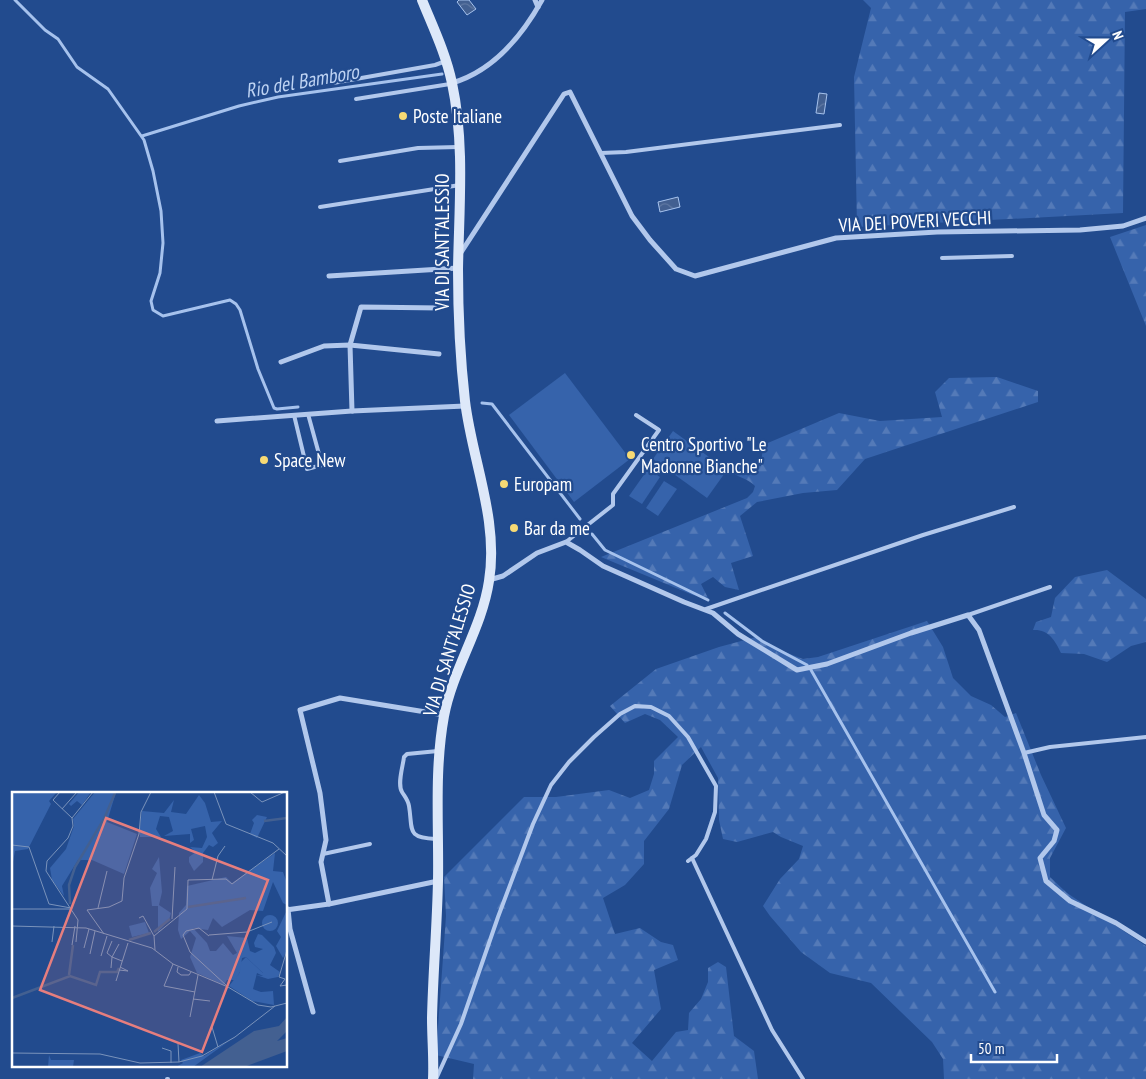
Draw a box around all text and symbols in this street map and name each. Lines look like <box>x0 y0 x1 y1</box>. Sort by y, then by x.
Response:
north arrow <box>1081 15 1131 65</box>
text: N <box>1108 29 1128 42</box>
water label: Rio del Bamboro <box>243 58 362 104</box>
place label: Poste Italiane <box>413 104 502 128</box>
marker: Poste Italiane <box>397 110 409 122</box>
street label: VIA DI SANT'ALESSIO <box>430 173 454 312</box>
street label: VIA DEI POVERI VECCHI <box>837 205 992 237</box>
place label: Centro Sportivo "Le Madonne Bianche" <box>641 432 767 478</box>
place label: Space New <box>274 448 346 472</box>
marker: Centro Sportivo "Le Madonne Bianche" <box>625 449 637 461</box>
marker: Space New <box>258 454 270 466</box>
place label: Europam <box>514 472 572 496</box>
marker: Europam <box>498 478 510 490</box>
place label: Bar da me <box>524 516 590 540</box>
marker: Bar da me <box>508 522 520 534</box>
street label: VIA DI SANT'ALESSIO <box>417 581 481 720</box>
inset map <box>12 792 288 1066</box>
scale bar <box>971 1032 1057 1064</box>
text: 50 m <box>978 1039 1004 1058</box>

